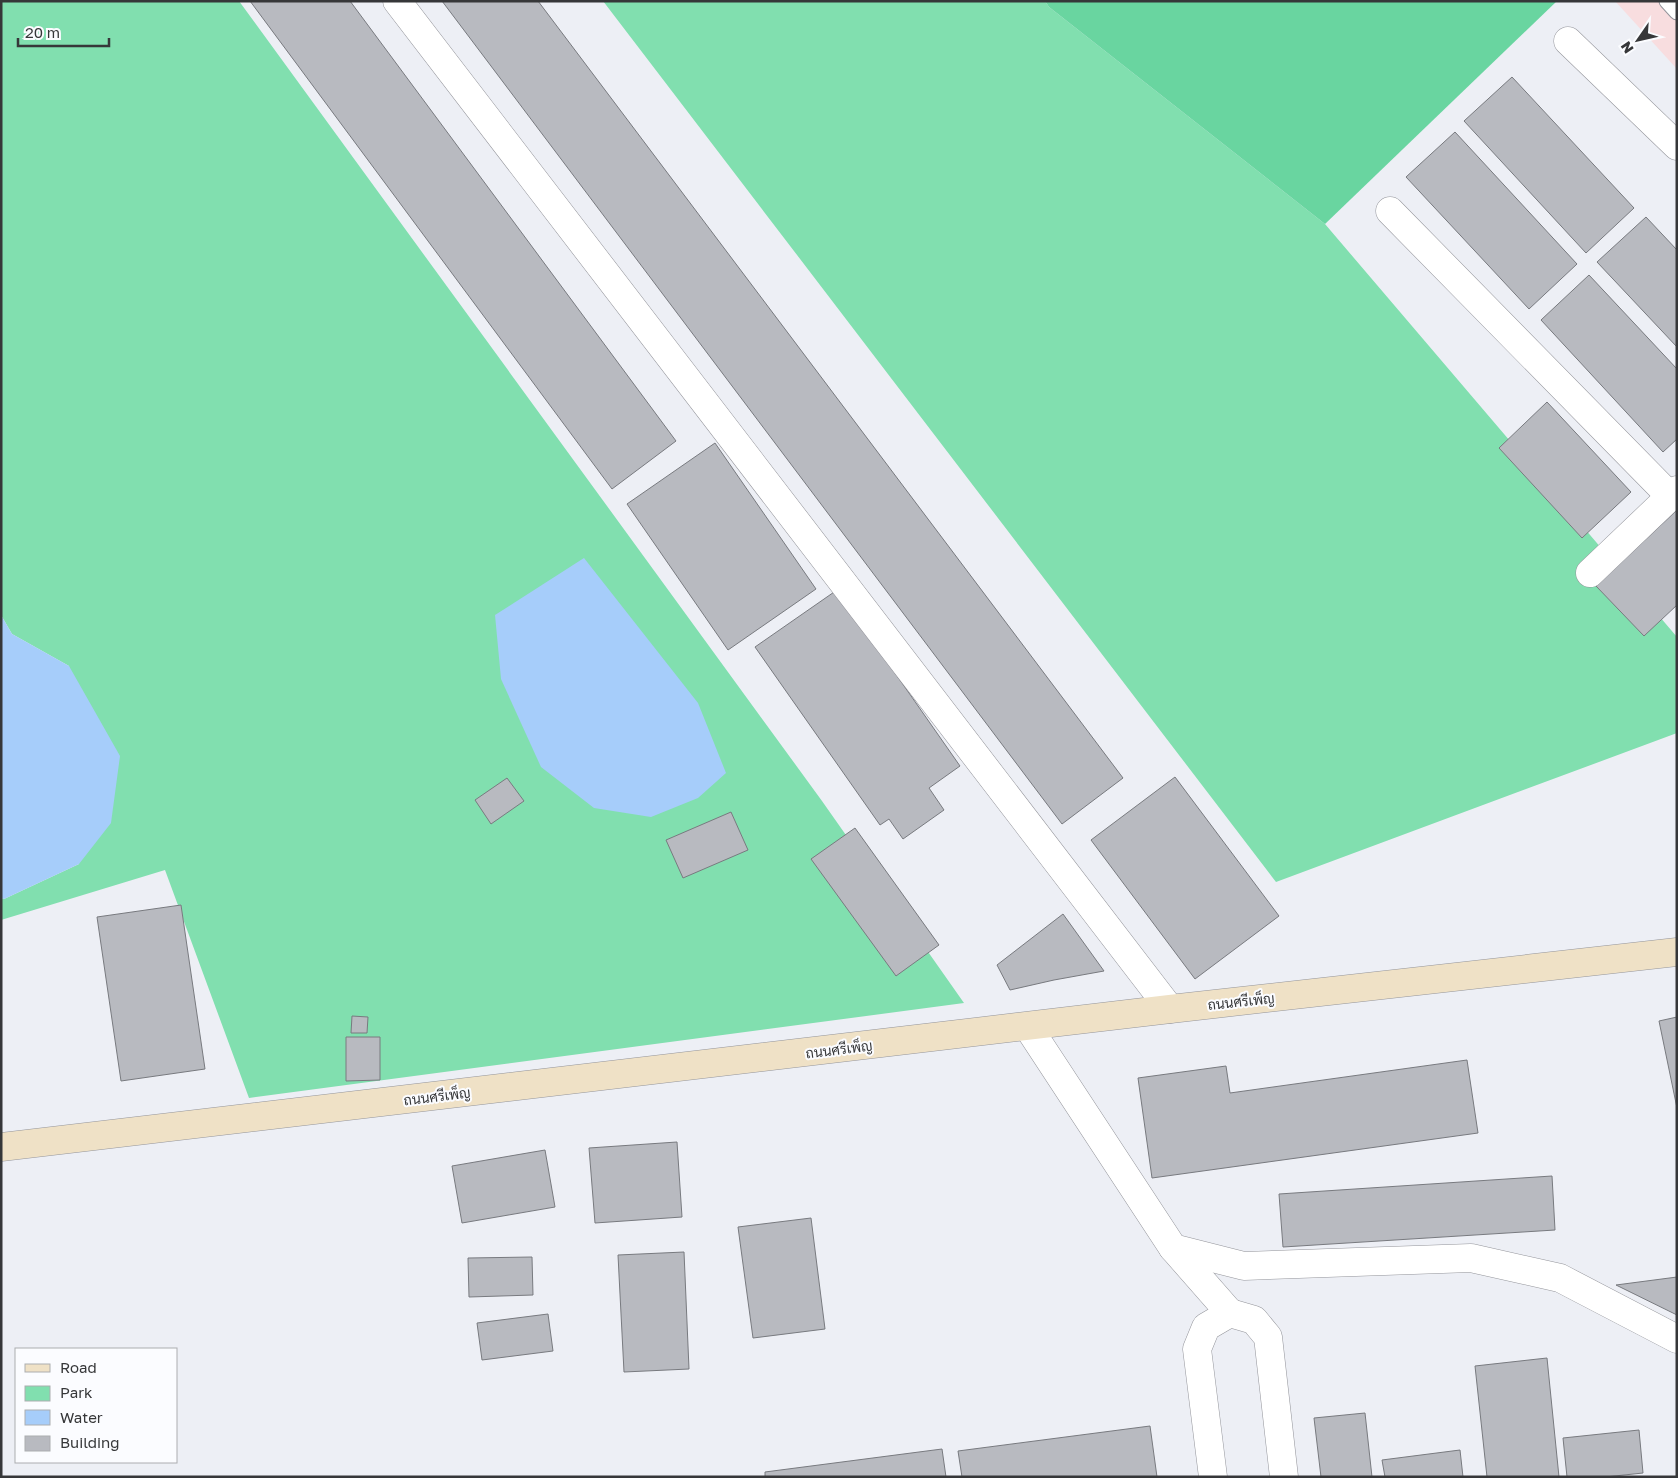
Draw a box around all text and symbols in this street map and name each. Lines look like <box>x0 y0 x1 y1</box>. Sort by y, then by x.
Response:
scale bar <box>18 15 109 47</box>
north arrow <box>1613 15 1663 65</box>
text: 20 m <box>25 23 60 41</box>
text: N <box>1617 38 1637 57</box>
street label: ถนนศรีเพ็ญ <box>1207 989 1275 1014</box>
street label: ถนนศรีเพ็ญ <box>805 1036 874 1063</box>
street label: ถนนศรีเพ็ญ <box>403 1083 472 1110</box>
legend <box>15 1348 178 1463</box>
text: Road <box>60 1358 97 1376</box>
text: Park <box>60 1383 93 1401</box>
text: Water <box>60 1408 103 1426</box>
text: Building <box>60 1433 120 1451</box>

